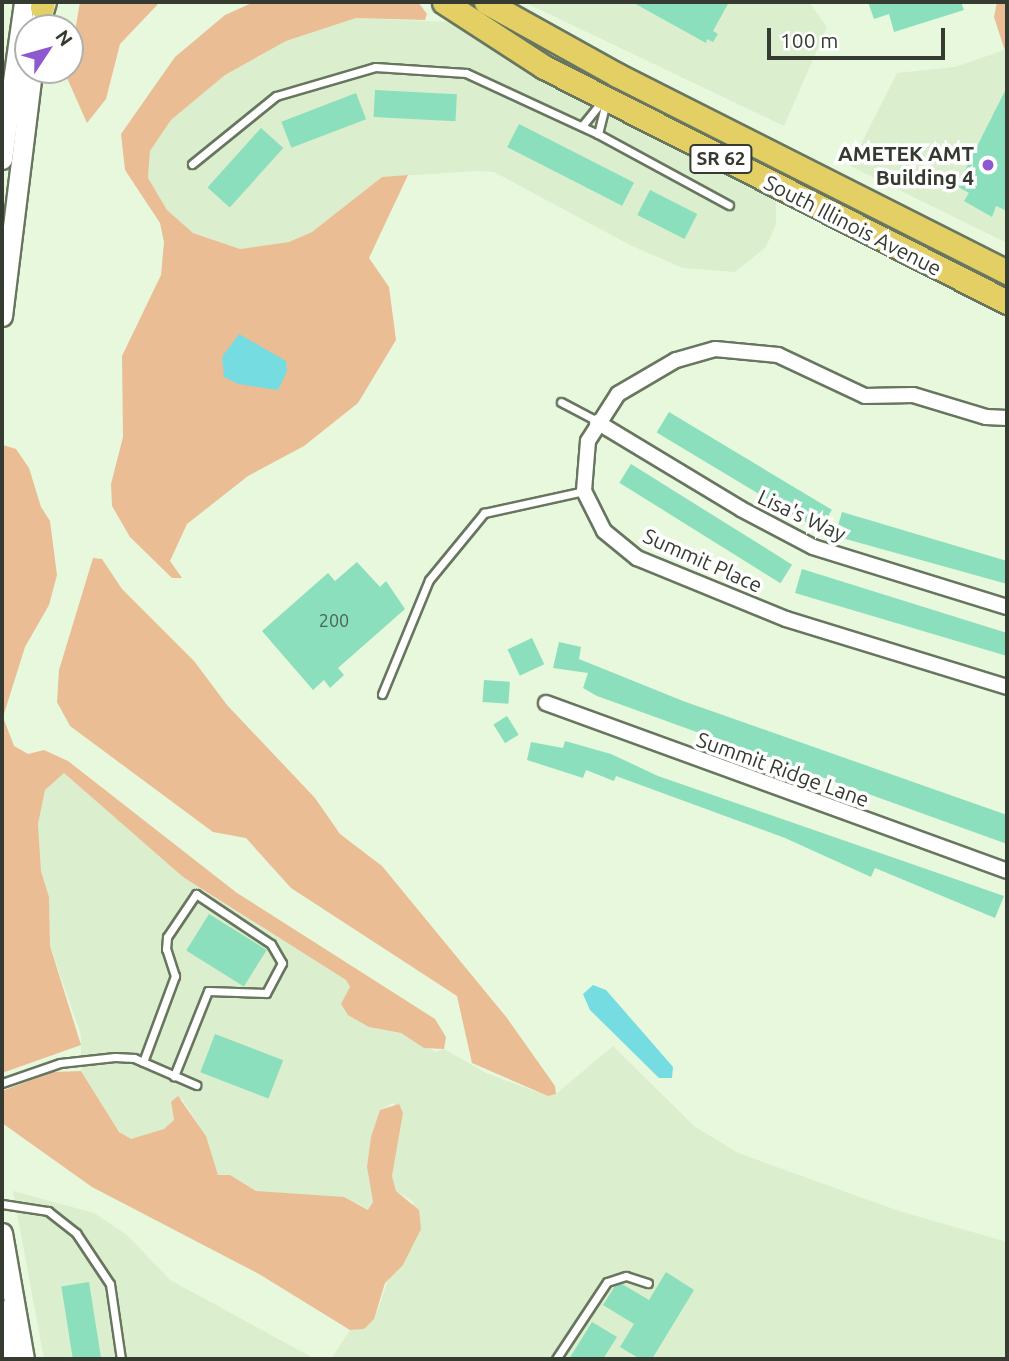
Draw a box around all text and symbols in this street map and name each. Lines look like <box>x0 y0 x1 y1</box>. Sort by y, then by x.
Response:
north arrow <box>14 14 84 84</box>
scale bar <box>771 14 950 58</box>
text: N <box>51 26 77 50</box>
text: 100 m <box>780 28 838 52</box>
place label: AMETEK AMT Building 4 <box>838 140 974 190</box>
road number: SR 62 <box>688 144 754 174</box>
marker: AMETEK AMT Building 4 <box>980 157 996 173</box>
street label: South Illinois Avenue <box>760 169 946 281</box>
street label: Lisa's Way <box>754 484 850 546</box>
street label: Summit Place <box>640 523 766 597</box>
house number: 200 <box>319 609 349 631</box>
street label: Summit Ridge Lane <box>693 726 873 812</box>

